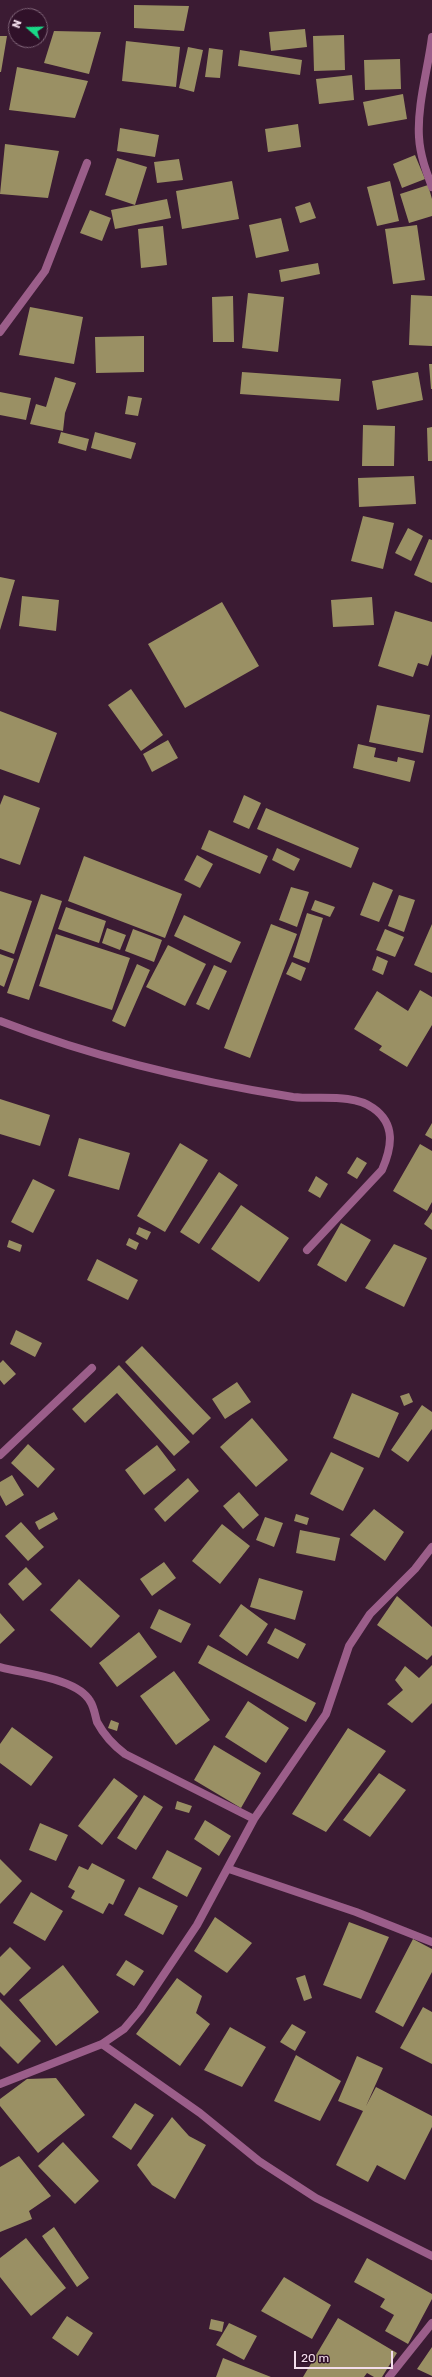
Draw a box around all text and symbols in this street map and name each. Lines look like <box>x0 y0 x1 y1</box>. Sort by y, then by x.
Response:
north arrow <box>8 8 48 48</box>
text: N <box>10 18 25 30</box>
scale bar <box>296 2343 395 2369</box>
text: 20 m <box>301 2351 329 2365</box>

